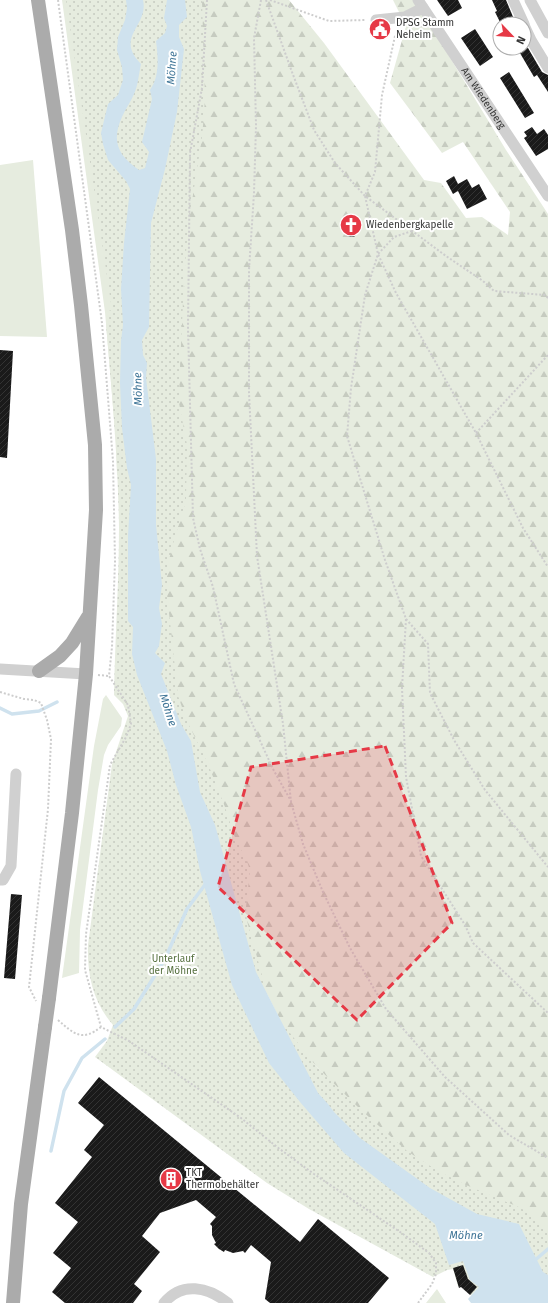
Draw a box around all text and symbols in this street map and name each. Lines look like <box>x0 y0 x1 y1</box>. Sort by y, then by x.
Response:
public building icon: DPSG Stamm Neheim <box>367 16 393 42</box>
north arrow <box>492 16 532 56</box>
place label: DPSG Stamm Neheim <box>396 17 454 41</box>
text: N <box>513 34 528 46</box>
water label: Möhne <box>164 51 180 85</box>
street label: Am Wiedenberg <box>459 65 508 132</box>
church icon: Wiedenbergkapelle <box>338 212 364 238</box>
place label: Wiedenbergkapelle <box>366 219 453 231</box>
water label: Möhne <box>131 372 145 406</box>
water label: Möhne <box>157 692 179 728</box>
park label: Unterlauf der Möhne <box>149 953 197 977</box>
building icon: TKT Thermobehälter <box>158 1166 184 1192</box>
place label: TKT Thermobehälter <box>186 1167 259 1191</box>
water label: Möhne <box>449 1229 483 1242</box>

